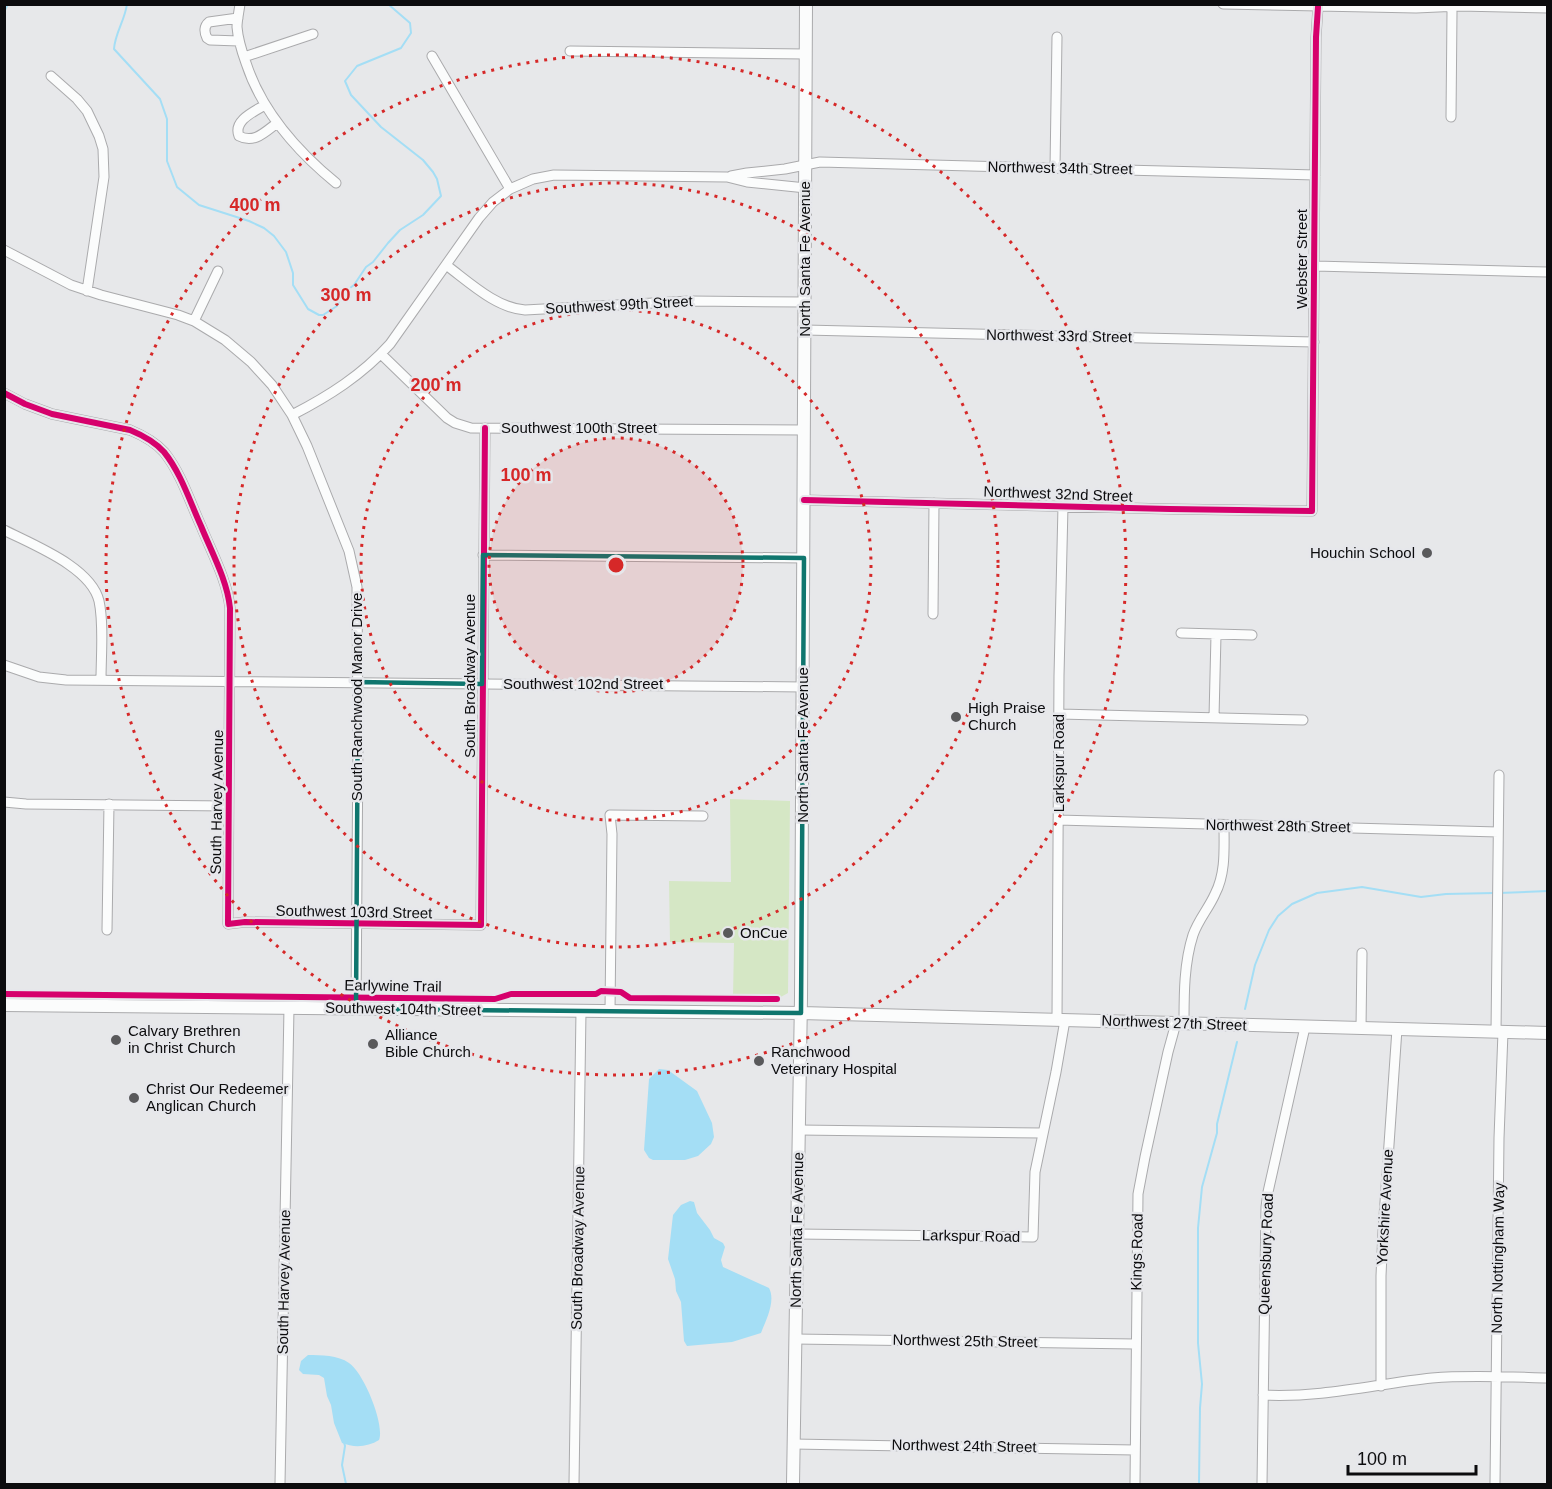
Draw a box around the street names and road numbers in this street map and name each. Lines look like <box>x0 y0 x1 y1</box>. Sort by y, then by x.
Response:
street label: Northwest 34th Street <box>987 158 1134 177</box>
street label: North Santa Fe Avenue <box>796 181 813 337</box>
street label: Webster Street <box>1293 208 1310 309</box>
street label: Southwest 99th Street <box>545 292 694 317</box>
street label: Northwest 33rd Street <box>986 326 1133 345</box>
street label: Southwest 100th Street <box>501 419 658 436</box>
street label: Northwest 32nd Street <box>983 482 1134 505</box>
street label: South Ranchwood Manor Drive <box>348 593 365 801</box>
street label: South Broadway Avenue <box>461 594 478 758</box>
street label: North Santa Fe Avenue <box>794 667 811 823</box>
street label: Southwest 102nd Street <box>503 675 664 692</box>
street label: Larkspur Road <box>1050 714 1067 812</box>
street label: South Harvey Avenue <box>207 729 226 875</box>
street label: Northwest 28th Street <box>1205 816 1352 835</box>
street label: Southwest 103rd Street <box>275 902 433 921</box>
street label: Earlywine Trail <box>344 976 442 995</box>
street label: Southwest 104th Street <box>325 999 482 1018</box>
street label: Northwest 27th Street <box>1101 1011 1248 1034</box>
street label: Yorkshire Avenue <box>1373 1149 1396 1265</box>
street label: North Santa Fe Avenue <box>787 1152 806 1308</box>
street label: South Broadway Avenue <box>568 1166 587 1330</box>
street label: North Nottingham Way <box>1488 1182 1507 1334</box>
street label: Queensbury Road <box>1255 1193 1276 1315</box>
street label: South Harvey Avenue <box>274 1209 293 1355</box>
street label: Kings Road <box>1127 1213 1146 1291</box>
street label: Larkspur Road <box>922 1226 1020 1245</box>
street label: Northwest 25th Street <box>892 1331 1039 1350</box>
street label: Northwest 24th Street <box>891 1436 1038 1455</box>

